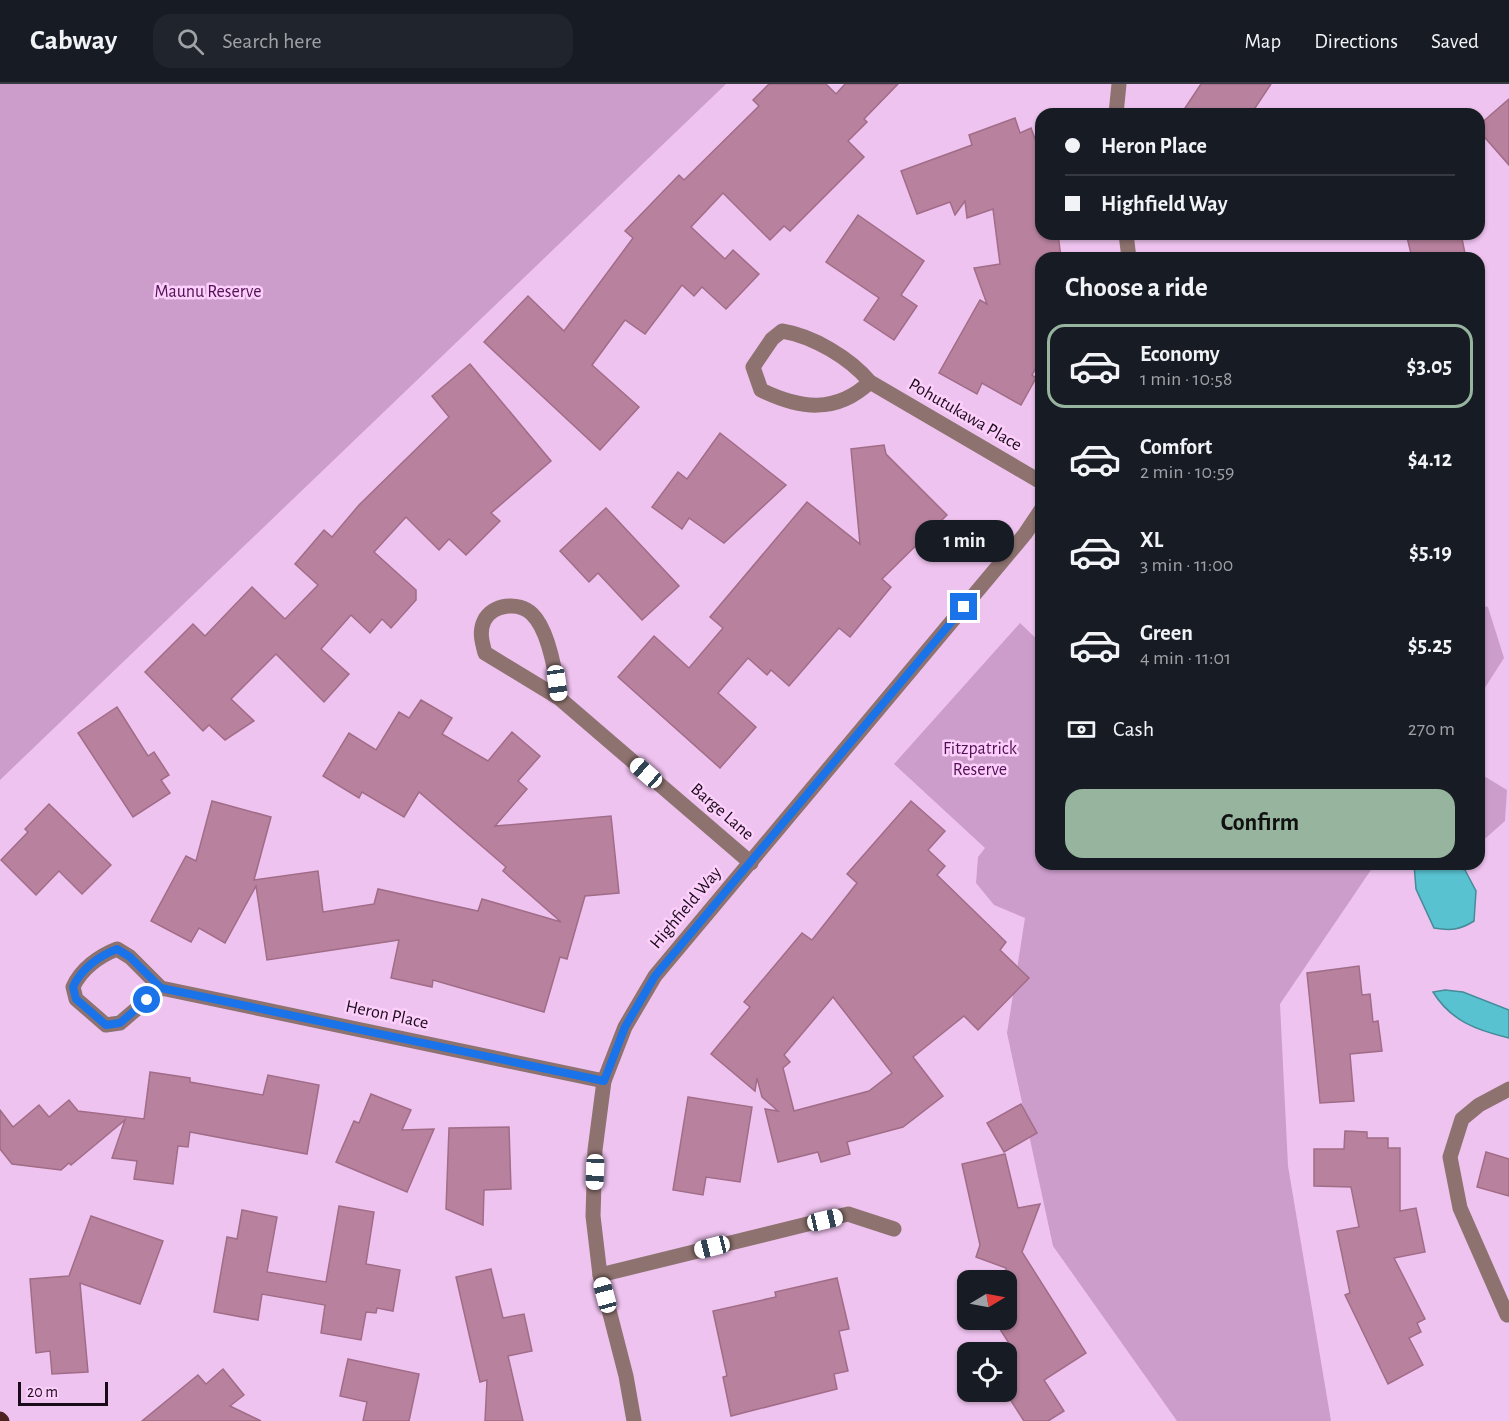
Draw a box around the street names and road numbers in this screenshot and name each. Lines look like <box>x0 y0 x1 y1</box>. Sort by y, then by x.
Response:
street label: Pohutukawa Place <box>905 375 1025 455</box>
street label: Barge Lane <box>687 780 757 844</box>
street label: Highfield Way <box>647 863 725 952</box>
street label: Heron Place <box>344 997 430 1033</box>

